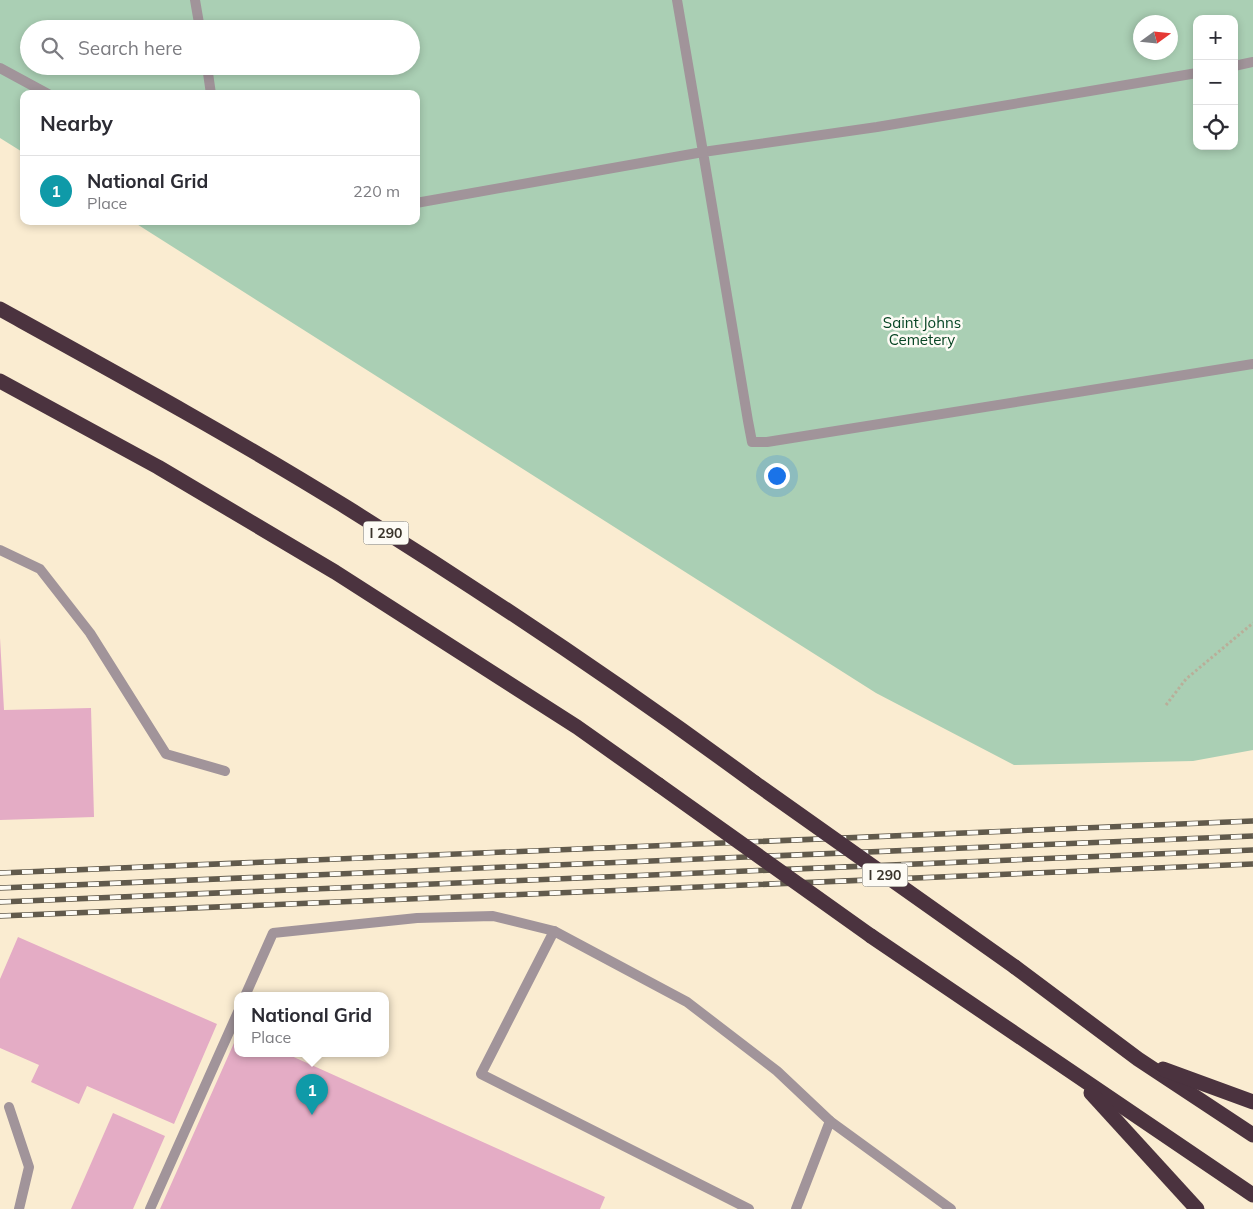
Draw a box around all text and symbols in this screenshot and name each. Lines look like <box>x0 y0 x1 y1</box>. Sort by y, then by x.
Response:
north arrow <box>1133 15 1178 60</box>
map controls <box>1193 15 1238 150</box>
button: + <box>1193 15 1238 60</box>
search box <box>20 20 420 75</box>
icon: search <box>38 34 66 62</box>
text: Search here <box>78 36 182 60</box>
button: − <box>1193 60 1238 105</box>
button: locate <box>1193 105 1238 150</box>
text: Nearby <box>40 110 113 136</box>
text: National Grid <box>87 169 208 193</box>
text: 1 <box>51 181 61 201</box>
text: 220 m <box>353 181 400 201</box>
text: Place <box>87 193 127 213</box>
park label: Saint Johns Cemetery <box>883 313 961 349</box>
your location <box>764 463 790 489</box>
road number: I 290 <box>364 522 408 544</box>
road number: I 290 <box>862 864 908 886</box>
popup <box>234 992 389 1057</box>
text: National Grid <box>251 1003 372 1027</box>
text: Place <box>251 1027 291 1047</box>
pin: 1 <box>296 1074 328 1115</box>

